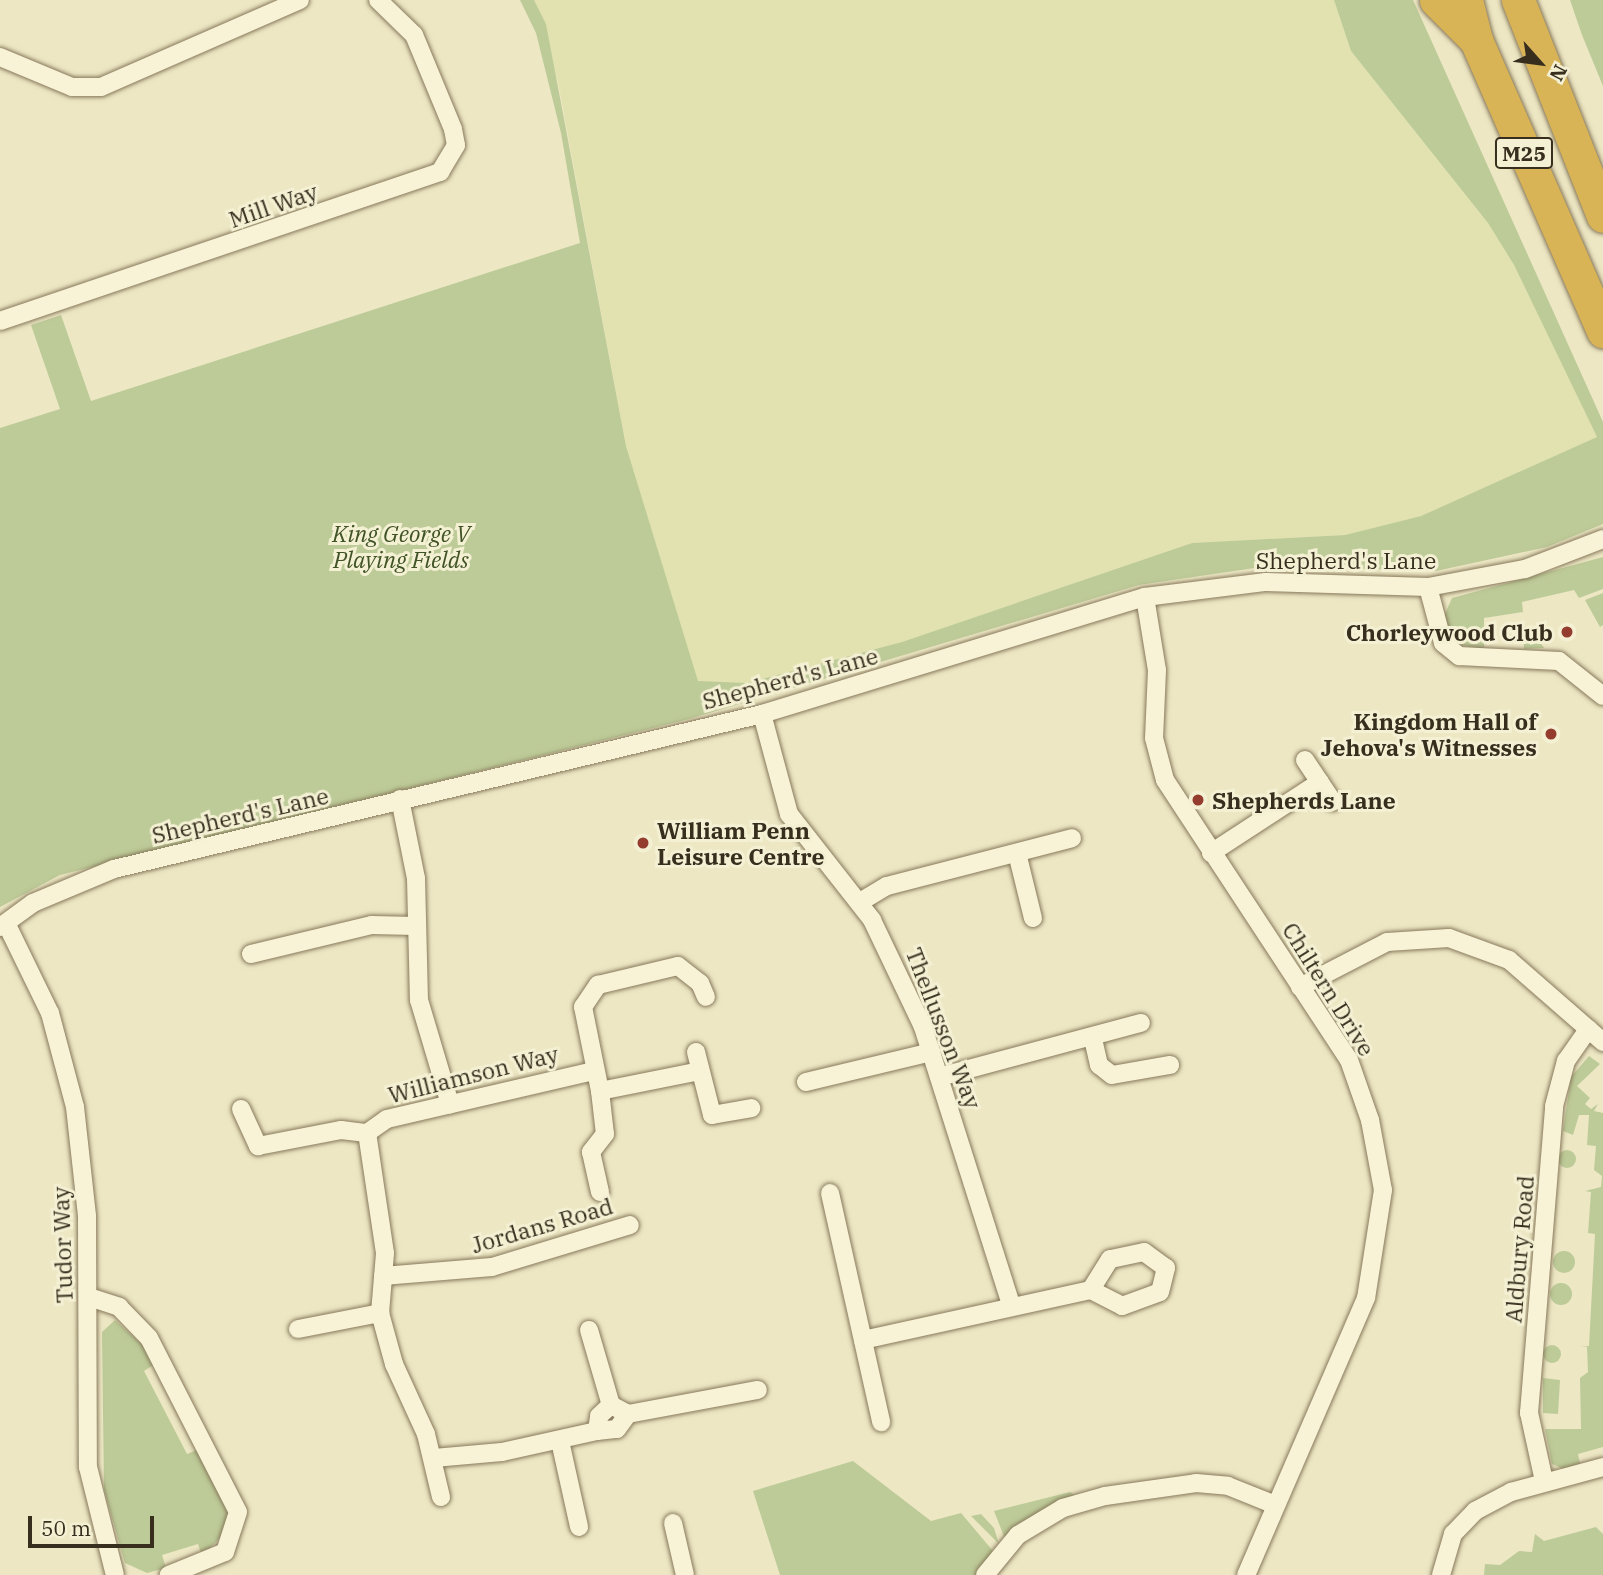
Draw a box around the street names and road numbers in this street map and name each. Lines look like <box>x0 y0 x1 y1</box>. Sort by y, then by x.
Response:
road number: M25 <box>1494 136 1554 170</box>
street label: Mill Way <box>225 177 321 233</box>
street label: Shepherd's Lane <box>1256 546 1436 574</box>
street label: Shepherd's Lane <box>699 641 881 715</box>
street label: Shepherd's Lane <box>149 781 331 849</box>
street label: Chiltern Drive <box>1277 917 1381 1061</box>
street label: Thellusson Way <box>901 943 987 1113</box>
street label: Williamson Way <box>385 1040 561 1108</box>
street label: Aldbury Road <box>1499 1174 1539 1324</box>
street label: Tudor Way <box>46 1186 78 1304</box>
street label: Jordans Road <box>468 1192 616 1258</box>

